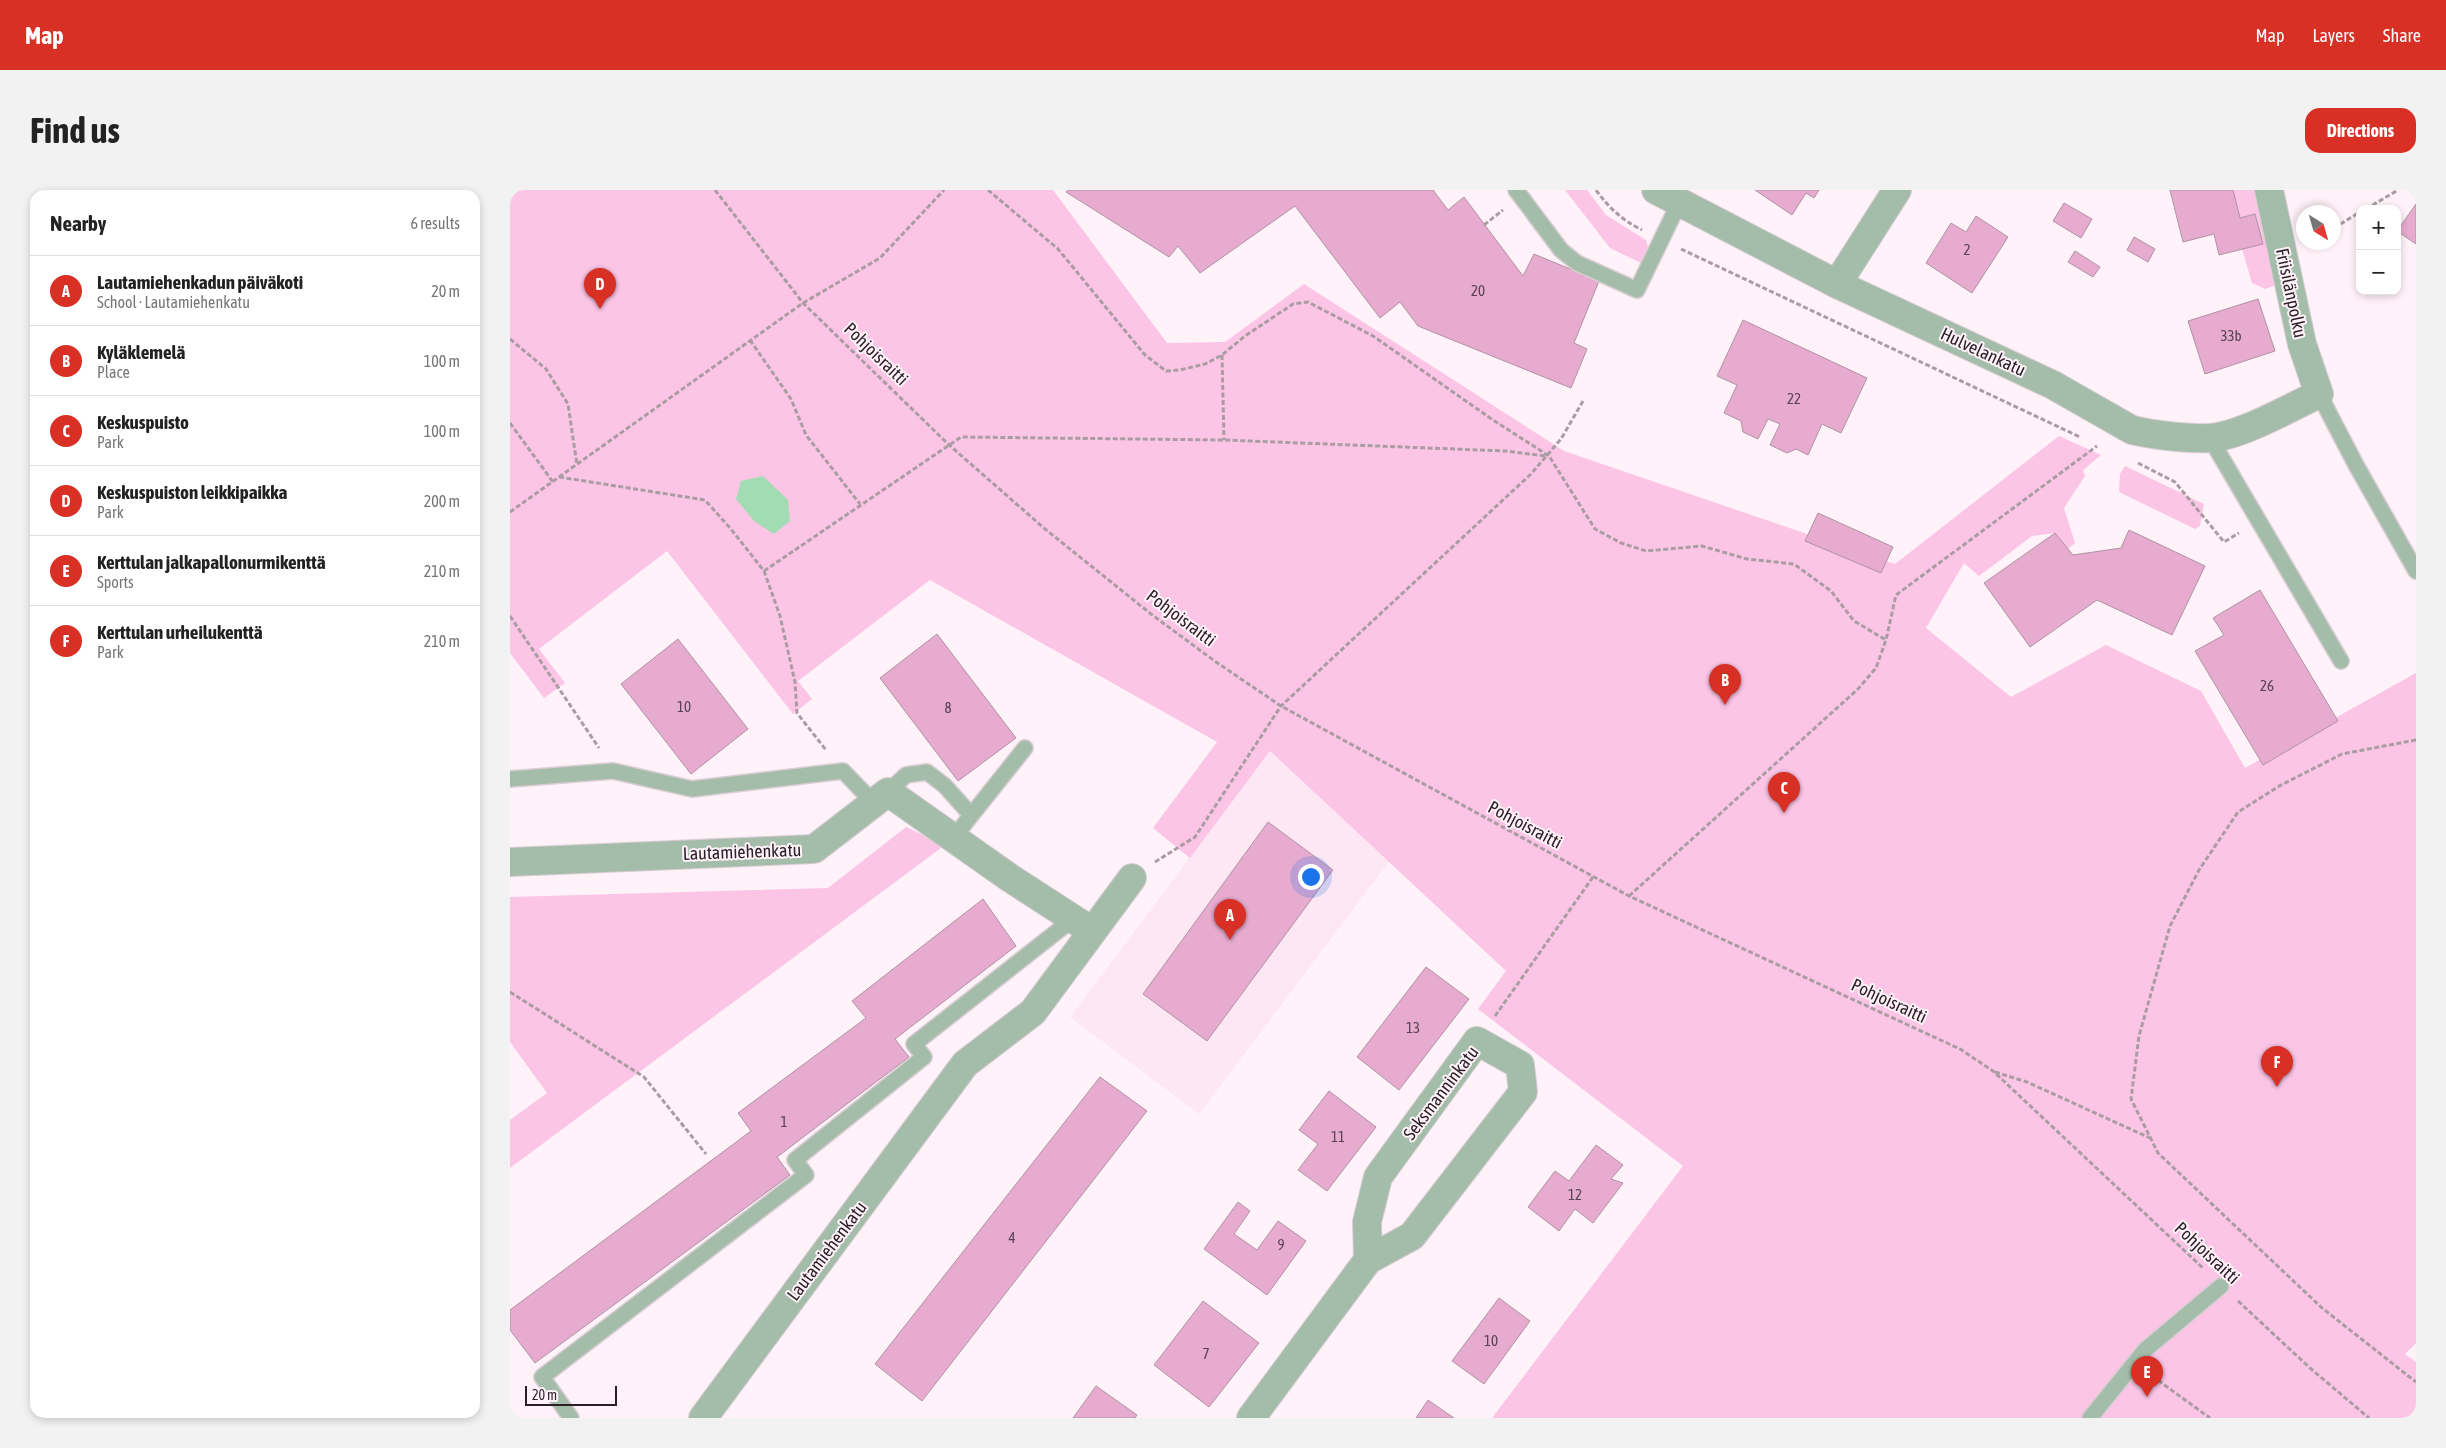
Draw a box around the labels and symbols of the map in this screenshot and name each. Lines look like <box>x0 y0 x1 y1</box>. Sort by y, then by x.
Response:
north arrow <box>2296 205 2341 250</box>
house number: 2 <box>1963 241 1971 258</box>
street label: Friisilänpolku <box>2272 246 2311 340</box>
pin: D <box>584 268 616 309</box>
house number: 20 <box>1471 282 1485 299</box>
street label: Pohjoisraitti <box>840 318 913 389</box>
street label: Hulvelankatu <box>1937 323 2029 380</box>
house number: 33b <box>2220 327 2242 344</box>
house number: 22 <box>1787 390 1801 407</box>
street label: Pohjoisraitti <box>1143 585 1220 650</box>
pin: B <box>1709 664 1741 705</box>
house number: 26 <box>2260 677 2274 694</box>
house number: 10 <box>677 698 691 715</box>
house number: 8 <box>944 699 952 716</box>
pin: C <box>1768 772 1800 813</box>
street label: Pohjoisraitti <box>1485 796 1566 853</box>
street label: Lautamiehenkatu <box>682 839 802 864</box>
your location <box>1298 864 1324 890</box>
pin: A <box>1214 899 1246 940</box>
street label: Pohjoisraitti <box>1848 974 1930 1027</box>
house number: 13 <box>1406 1019 1420 1036</box>
street label: Seksmanninkatu <box>1399 1042 1483 1144</box>
pin: F <box>2261 1046 2293 1087</box>
house number: 1 <box>780 1113 788 1130</box>
house number: 11 <box>1331 1128 1345 1145</box>
house number: 12 <box>1568 1186 1582 1203</box>
street label: Lautamiehenkatu <box>783 1197 871 1304</box>
street label: Pohjoisraitti <box>2171 1217 2244 1288</box>
house number: 4 <box>1008 1229 1016 1246</box>
house number: 9 <box>1277 1236 1285 1253</box>
house number: 10 <box>1484 1332 1498 1349</box>
house number: 7 <box>1202 1345 1210 1362</box>
pin: E <box>2131 1356 2163 1397</box>
scale bar <box>525 1383 618 1406</box>

